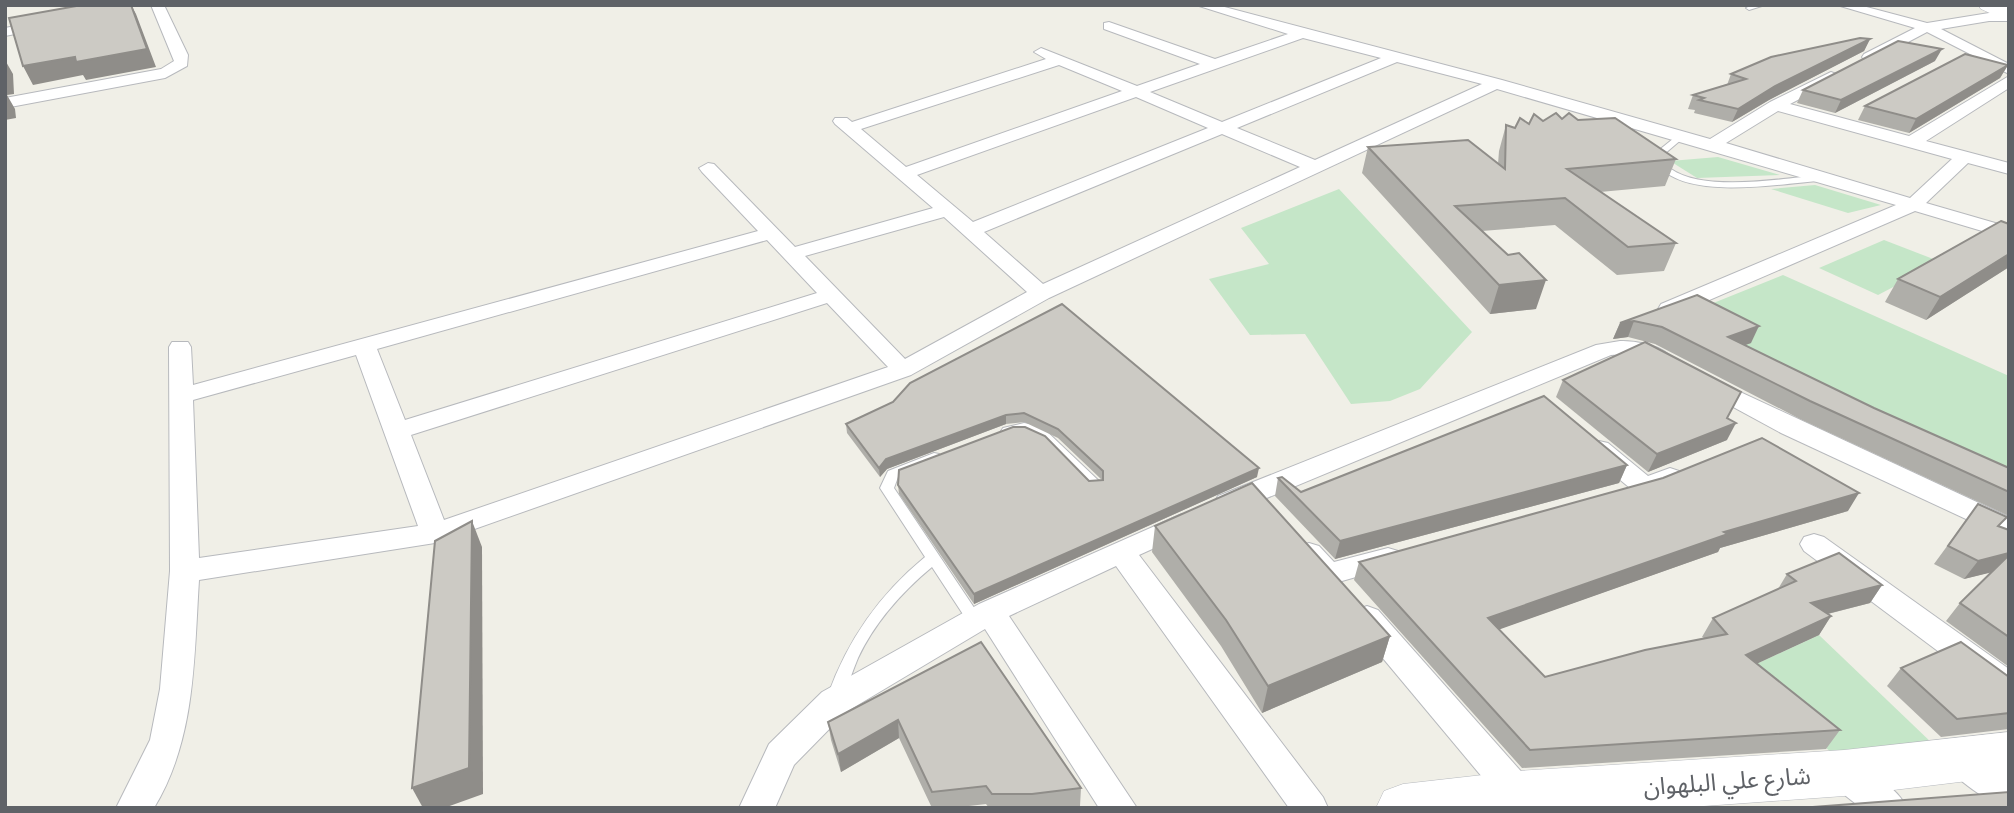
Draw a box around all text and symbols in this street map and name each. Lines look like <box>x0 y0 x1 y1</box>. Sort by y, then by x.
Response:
street label: شارع علي البلهوان <box>1642 762 1812 806</box>

